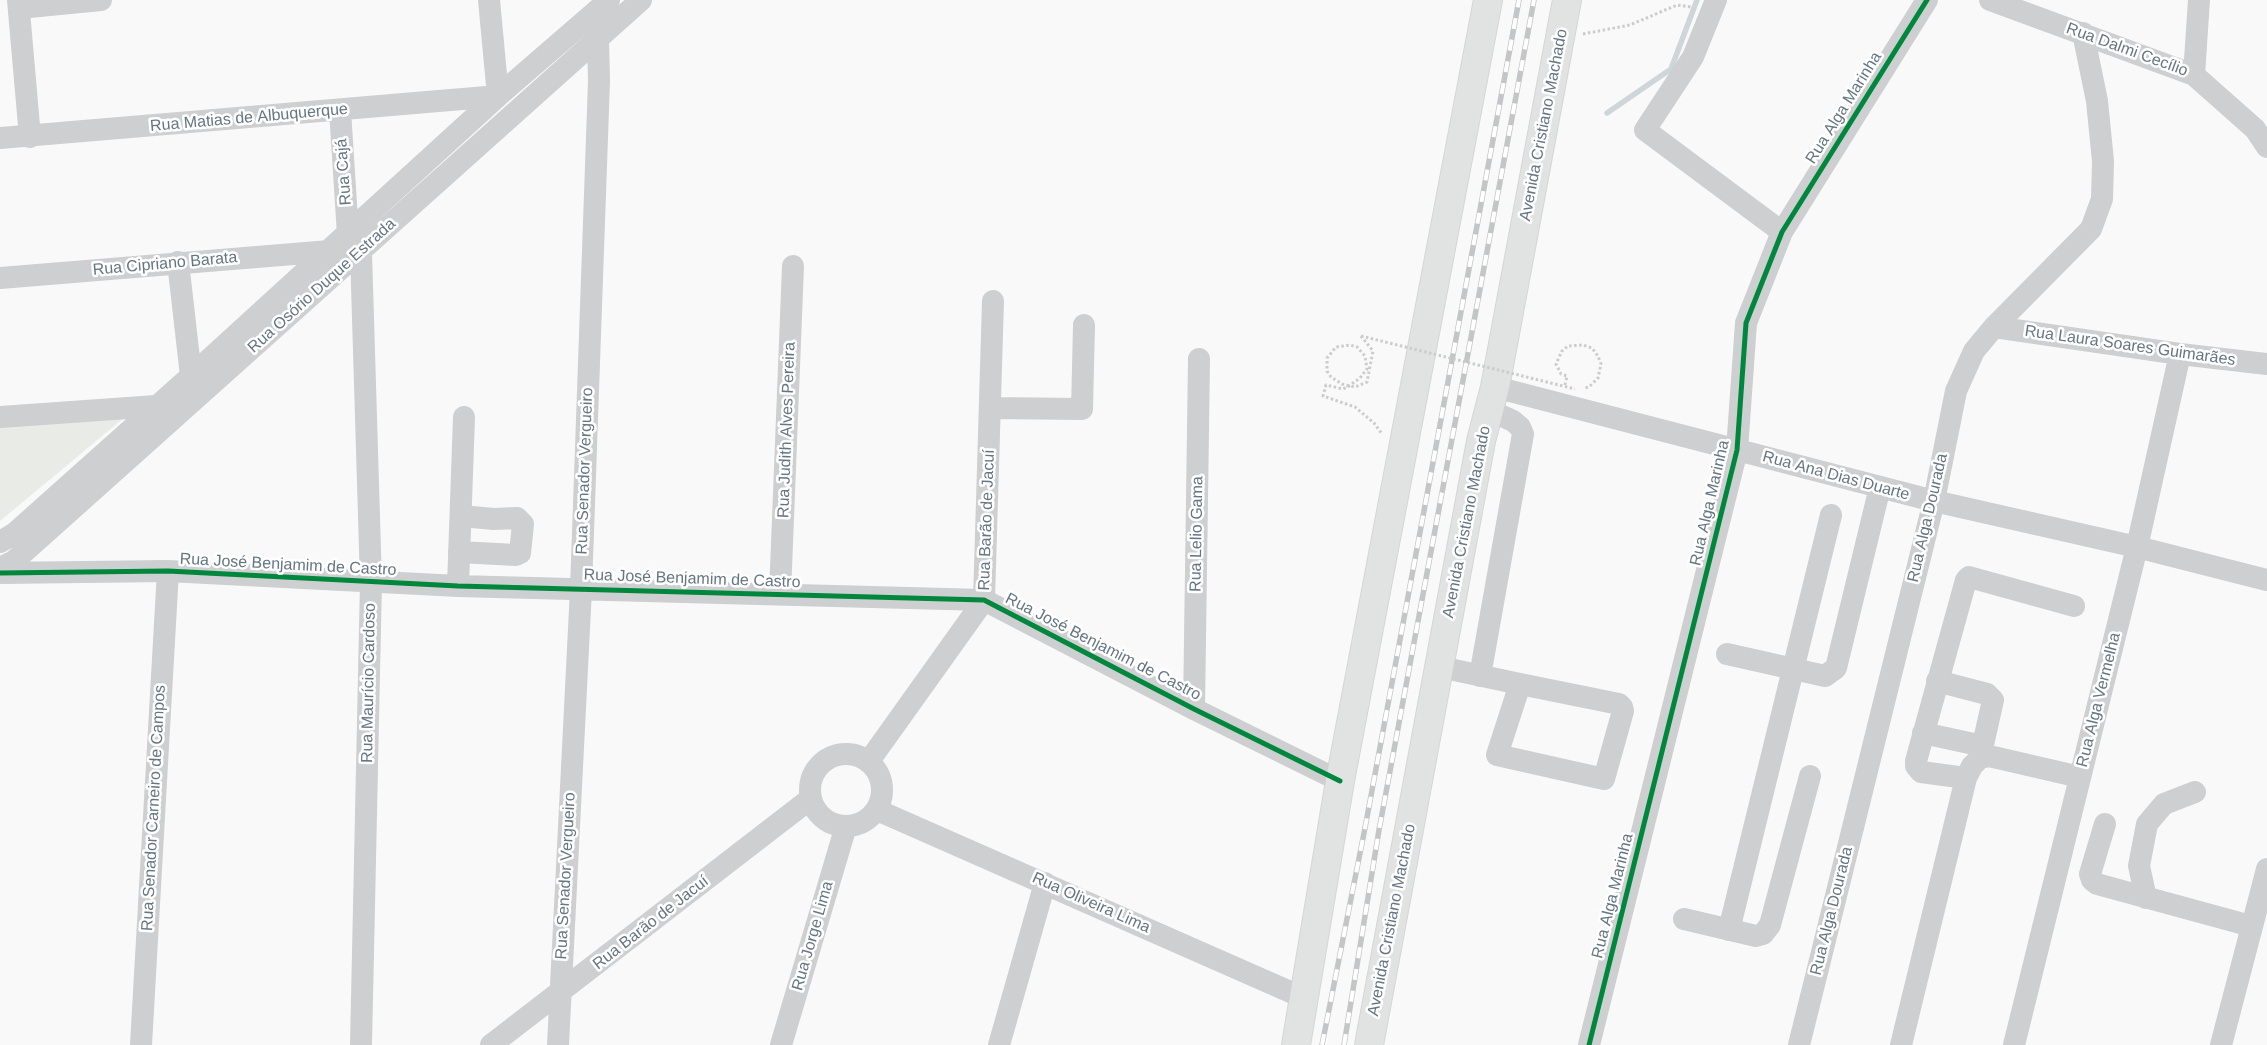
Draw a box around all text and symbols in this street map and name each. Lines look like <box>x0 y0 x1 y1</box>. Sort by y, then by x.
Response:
street label: Rua Dalmi Cecílio <box>2064 19 2190 81</box>
street label: Avenida Cristiano Machado <box>1516 27 1572 223</box>
street label: Rua Alga Marinha <box>1802 49 1886 167</box>
street label: Rua Matias de Albuquerque <box>149 100 349 136</box>
street label: Rua Cajá <box>332 138 356 206</box>
street label: Rua Osório Duque Estrada <box>244 215 400 357</box>
street label: Rua Cipriano Barata <box>92 248 238 280</box>
street label: Rua Laura Soares Guimarães <box>2023 322 2237 370</box>
street label: Rua Judith Alves Pereira <box>774 342 800 518</box>
street label: Rua Senador Vergueiro <box>572 387 598 555</box>
street label: Avenida Cristiano Machado <box>1439 424 1495 620</box>
street label: Rua Alga Marinha <box>1686 438 1734 568</box>
street label: Rua Ana Dias Duarte <box>1760 447 1912 505</box>
street label: Rua Barão de Jacuí <box>975 449 999 591</box>
street label: Rua Alga Dourada <box>1904 452 1952 584</box>
street label: Rua Lelio Gama <box>1186 476 1208 592</box>
street label: Rua José Benjamim de Castro <box>179 550 397 580</box>
street label: Rua José Benjamim de Castro <box>583 566 801 592</box>
street label: Rua José Benjamim de Castro <box>1002 589 1204 705</box>
street label: Rua Maurício Cardoso <box>358 603 380 763</box>
street label: Rua Alga Vermelha <box>2073 631 2125 769</box>
street label: Rua Senador Carneiro de Campos <box>138 684 170 932</box>
street label: Rua Senador Vergueiro <box>552 792 580 960</box>
street label: Avenida Cristiano Machado <box>1364 822 1420 1018</box>
street label: Rua Alga Marinha <box>1588 832 1638 960</box>
street label: Rua Alga Dourada <box>1807 845 1857 977</box>
street label: Rua Oliveira Lima <box>1029 868 1153 938</box>
street label: Rua Barão de Jacuí <box>589 872 713 974</box>
street label: Rua Jorge Lima <box>788 879 838 993</box>

